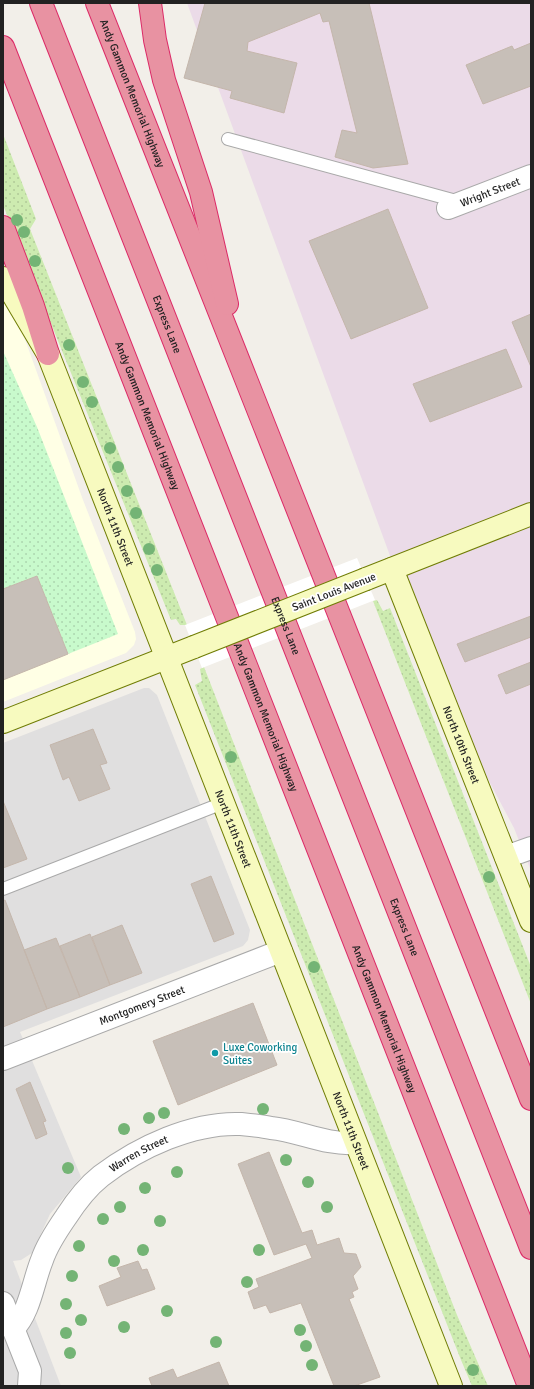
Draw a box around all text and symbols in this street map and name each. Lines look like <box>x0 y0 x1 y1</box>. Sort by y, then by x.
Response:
street label: Andy Gammon Memorial Highway <box>98 17 168 170</box>
street label: Wright Street <box>458 174 522 209</box>
street label: Express Lane <box>150 293 185 355</box>
street label: Andy Gammon Memorial Highway <box>113 339 183 492</box>
street label: North 11th Street <box>94 486 137 568</box>
street label: Saint Louis Avenue <box>290 570 378 614</box>
street label: Express Lane <box>269 595 303 656</box>
street label: Andy Gammon Memorial Highway <box>231 641 302 794</box>
street label: North 10th Street <box>440 704 483 786</box>
street label: North 11th Street <box>212 788 255 870</box>
street label: Express Lane <box>387 896 422 958</box>
street label: Andy Gammon Memorial Highway <box>350 943 420 1096</box>
street label: Montgomery Street <box>97 982 187 1028</box>
place label: Luxe Coworking Suites <box>223 1041 297 1067</box>
marker: Luxe Coworking Suites <box>210 1048 220 1058</box>
street label: North 11th Street <box>330 1090 372 1172</box>
street label: Warren Street <box>107 1132 170 1175</box>

